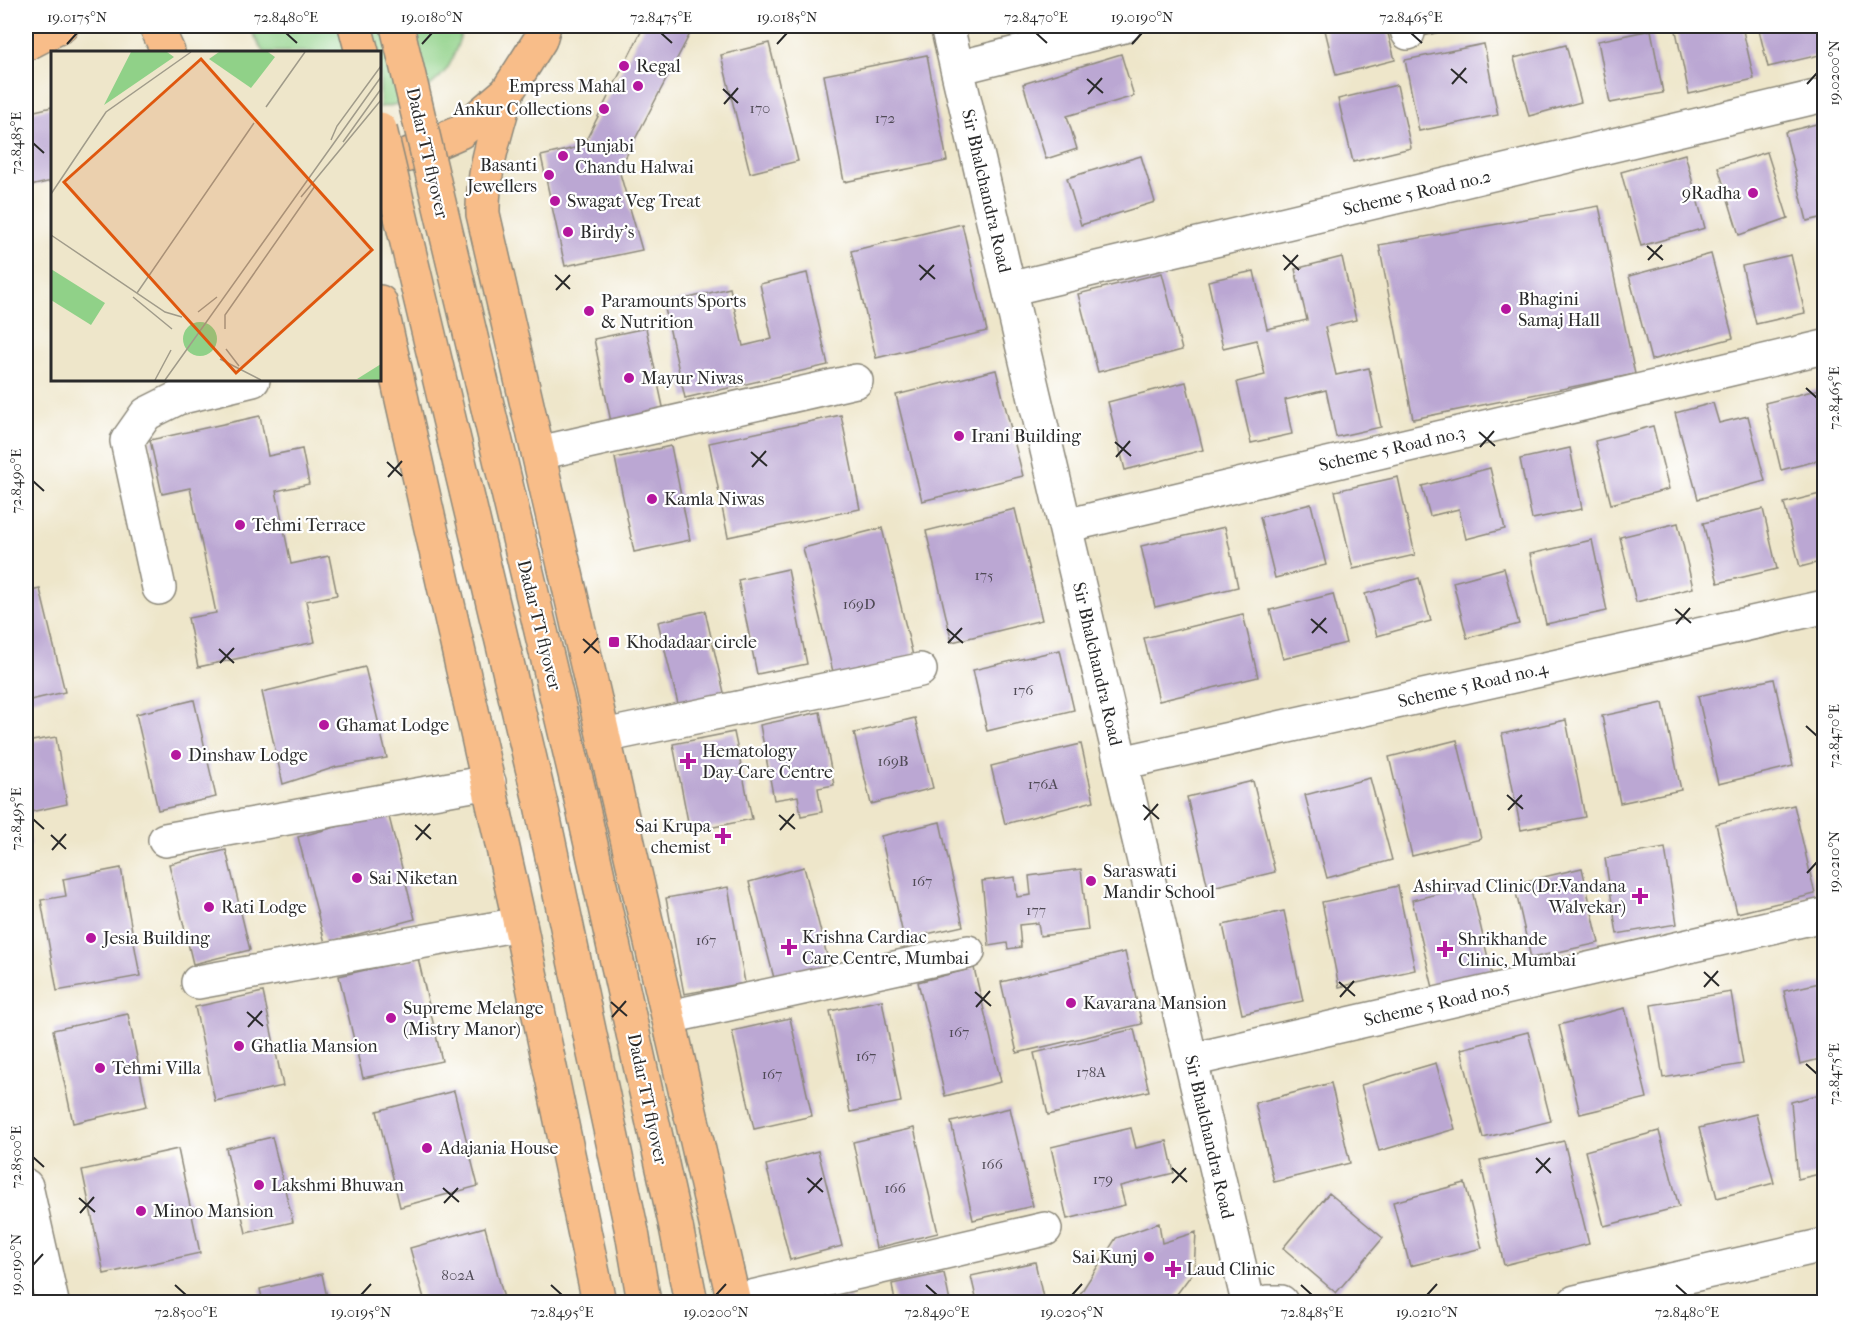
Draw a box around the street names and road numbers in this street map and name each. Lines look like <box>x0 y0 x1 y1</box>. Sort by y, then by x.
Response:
street label: Dadar TT flyover <box>402 85 452 221</box>
street label: Sir Bhalchandra Road <box>957 107 1015 275</box>
street label: Scheme 5 Road no.2 <box>1341 166 1493 220</box>
street label: Scheme 5 Road no.3 <box>1317 422 1467 476</box>
street label: Dadar TT flyover <box>513 558 565 693</box>
street label: Sir Bhalchandra Road <box>1068 580 1126 748</box>
street label: Scheme 5 Road no.4 <box>1396 657 1550 712</box>
street label: Scheme 5 Road no.5 <box>1362 977 1512 1031</box>
street label: Dadar TT flyover <box>623 1031 671 1167</box>
street label: Sir Bhalchandra Road <box>1180 1053 1238 1221</box>

